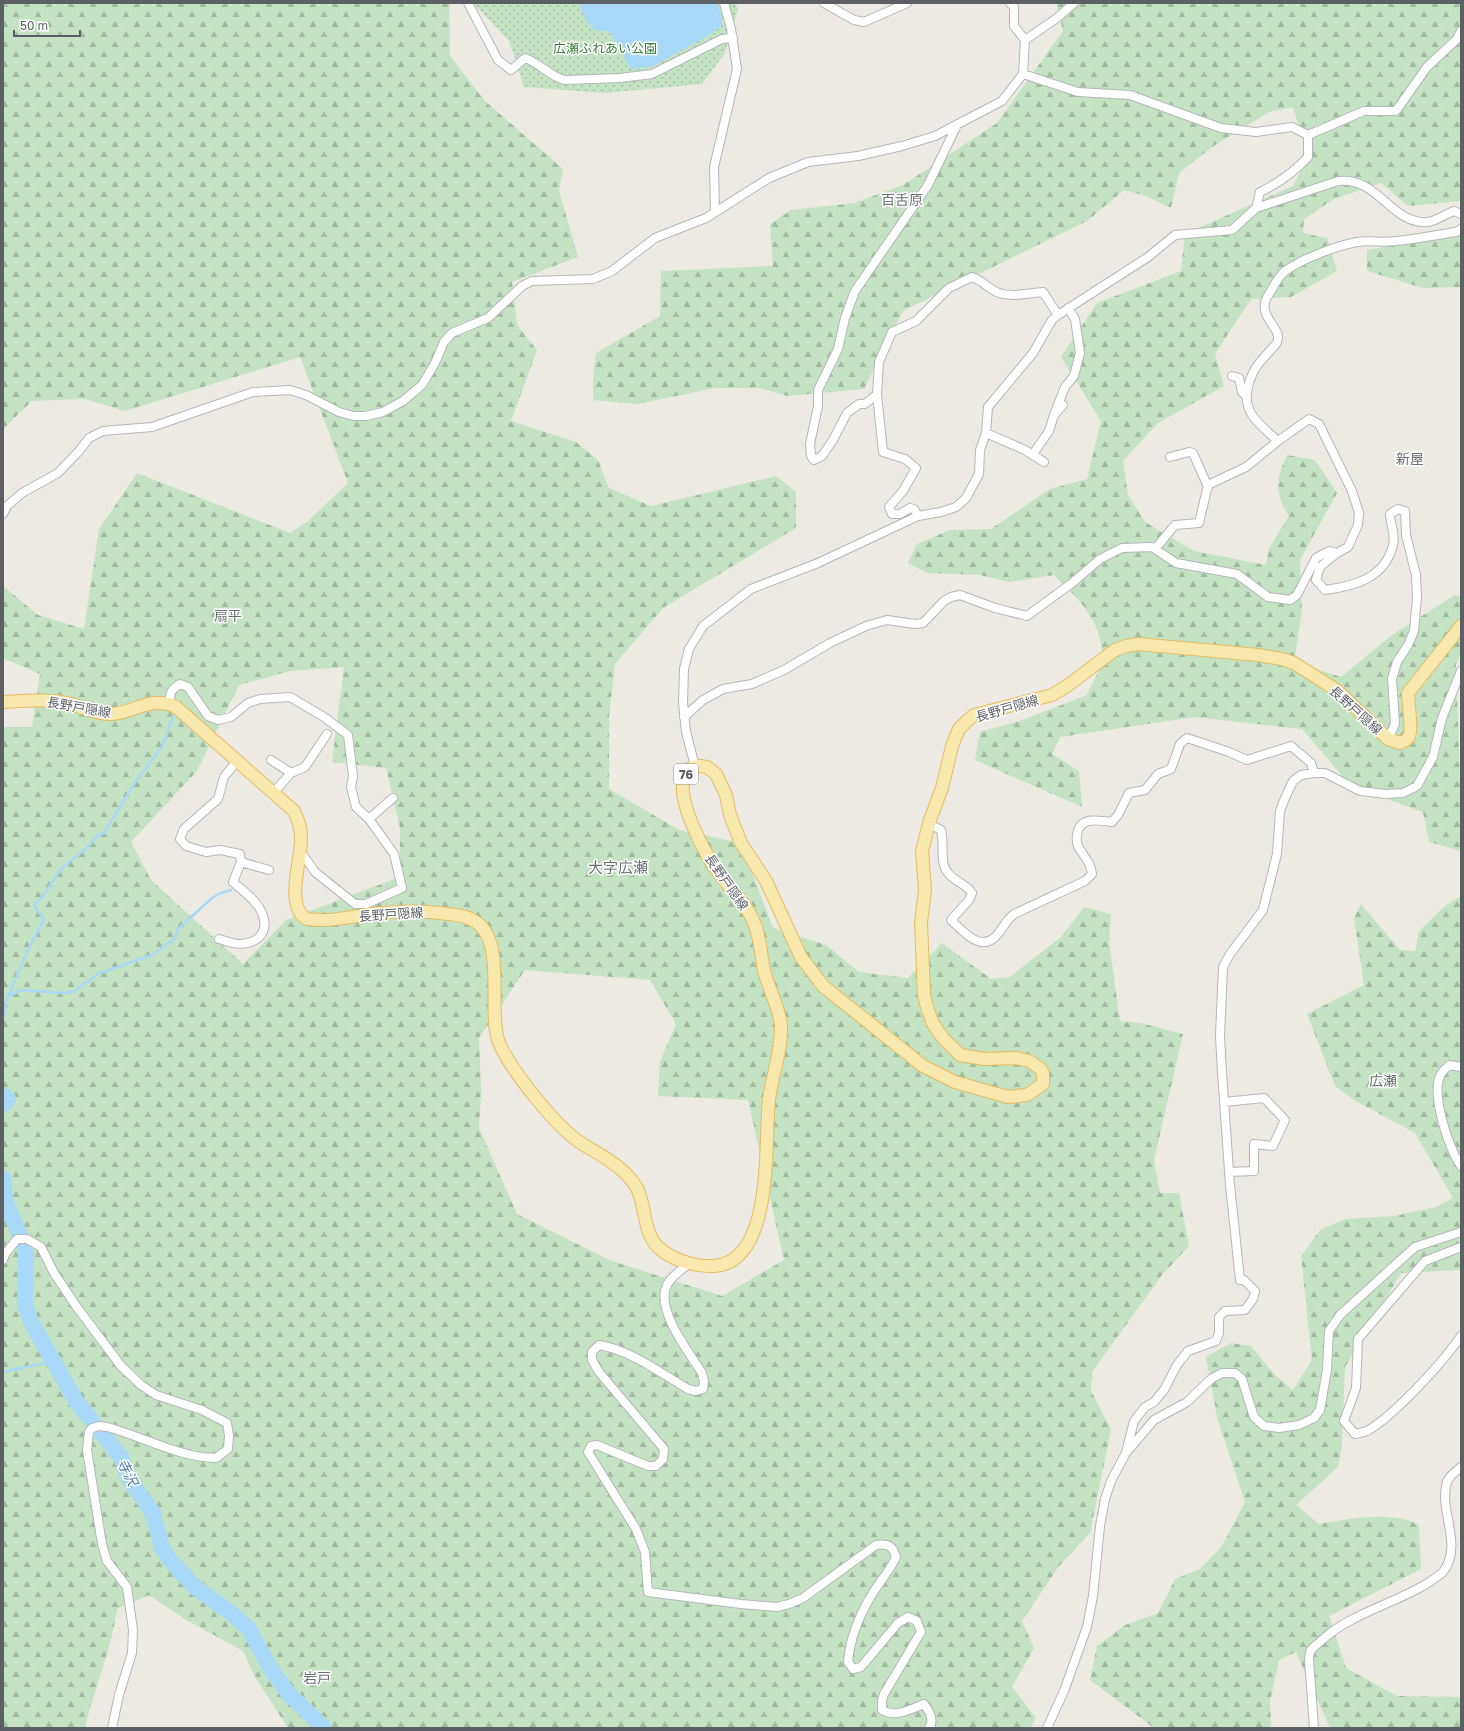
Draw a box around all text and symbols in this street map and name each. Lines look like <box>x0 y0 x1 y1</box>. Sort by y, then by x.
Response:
scale bar <box>14 12 80 38</box>
text: 50 m <box>20 18 48 33</box>
park label: 広瀬ふれあい公園 <box>553 40 657 56</box>
district label: 百舌原 <box>881 191 923 208</box>
district label: 新屋 <box>1396 450 1424 467</box>
district label: 扇平 <box>214 607 242 624</box>
street label: 長野戸隠線 <box>1326 682 1386 738</box>
street label: 長野戸隠線 <box>974 691 1040 725</box>
street label: 長野戸隠線 <box>46 693 112 721</box>
road number: 76 <box>674 764 698 784</box>
street label: 長野戸隠線 <box>702 851 752 913</box>
district label: 大字広瀬 <box>588 858 648 876</box>
street label: 長野戸隠線 <box>358 904 424 924</box>
district label: 広瀬 <box>1369 1072 1397 1089</box>
water label: 寺沢 <box>114 1456 143 1490</box>
district label: 岩戸 <box>303 1669 331 1686</box>

